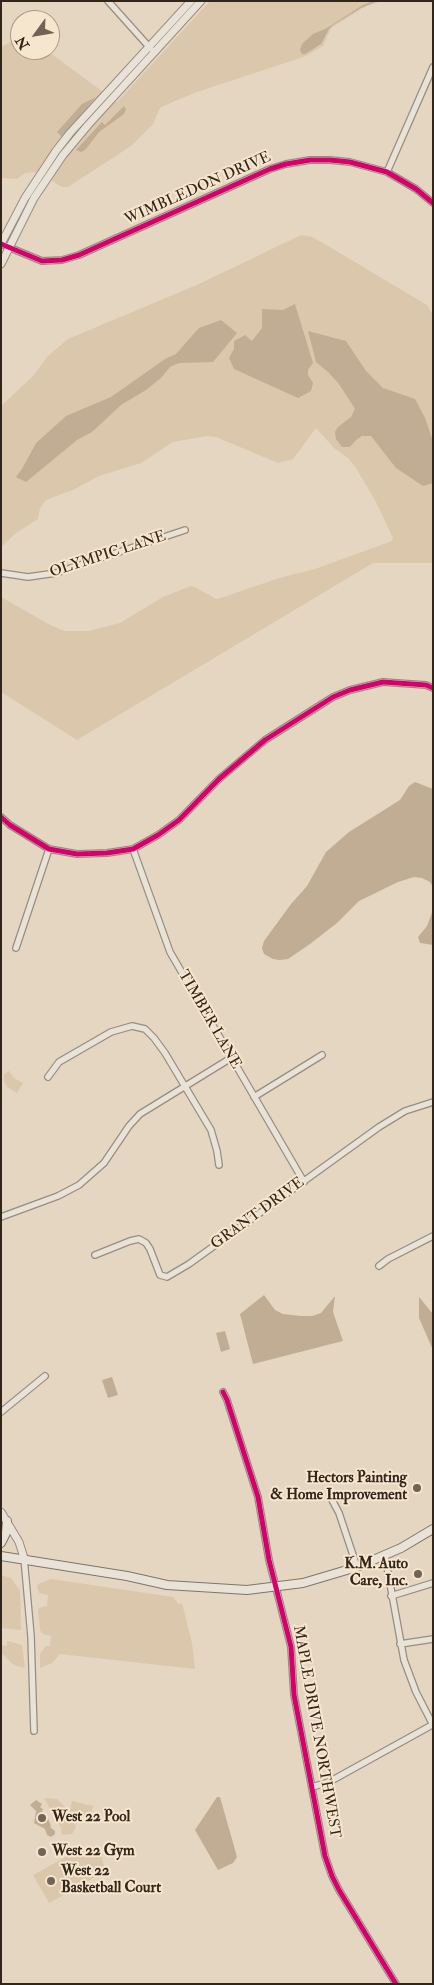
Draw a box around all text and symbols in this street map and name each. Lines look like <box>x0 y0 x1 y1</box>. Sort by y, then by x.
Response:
north arrow <box>10 10 60 60</box>
text: N <box>12 33 33 53</box>
street label: WIMBLEDON DRIVE <box>122 149 274 229</box>
street label: OLYMPIC LANE <box>48 528 168 582</box>
street label: TIMBER LANE <box>173 967 245 1073</box>
street label: GRANT DRIVE <box>208 1174 308 1254</box>
place label: Hectors Painting & Home Improvement <box>270 1470 407 1505</box>
marker: Hectors Painting & Home Improvement <box>411 1482 423 1494</box>
place label: K.M. Auto Care, Inc. <box>344 1556 408 1591</box>
marker: K.M. Auto Care, Inc. <box>412 1568 424 1580</box>
street label: MAPLE DRIVE NORTHWEST <box>288 1624 344 1840</box>
place label: West 22 Pool <box>52 1809 130 1827</box>
marker: West 22 Pool <box>36 1812 48 1824</box>
place label: West 22 Gym <box>52 1843 135 1861</box>
marker: West 22 Gym <box>36 1846 48 1858</box>
place label: West 22 Basketball Court <box>61 1863 161 1898</box>
marker: West 22 Basketball Court <box>45 1875 57 1887</box>

